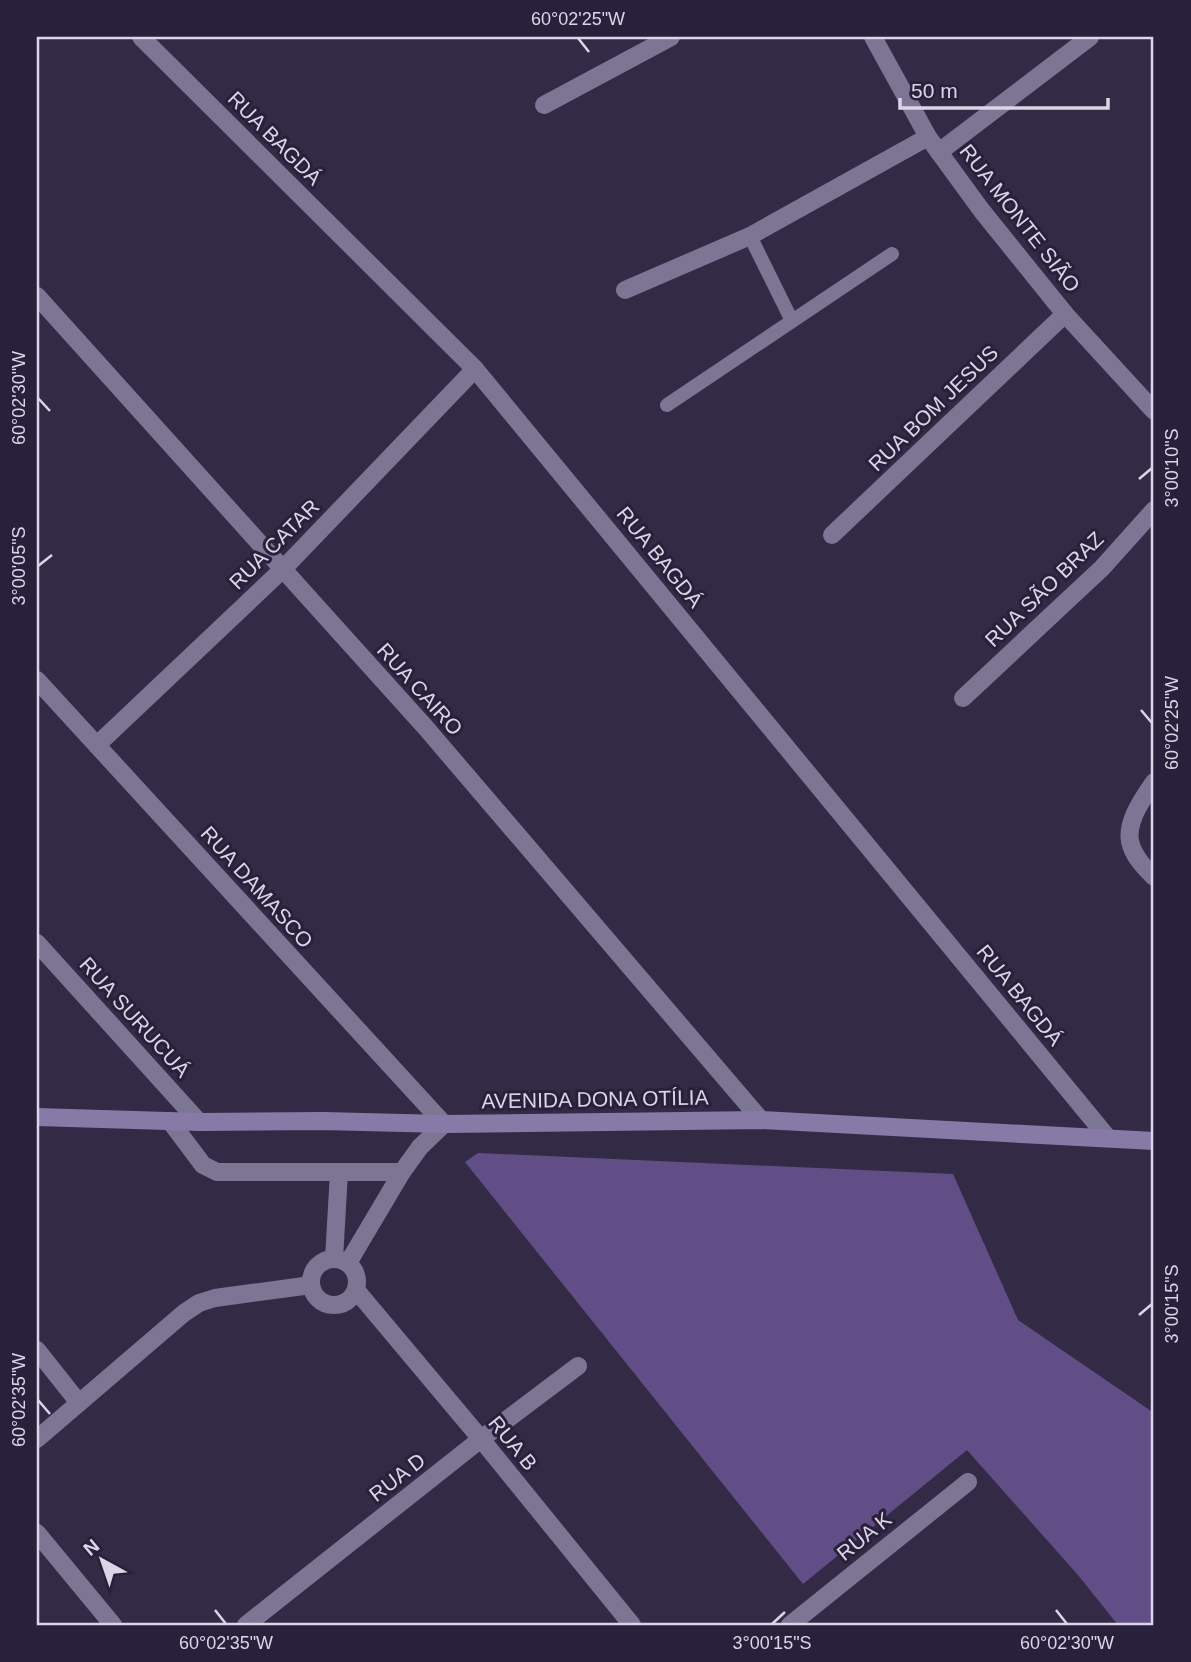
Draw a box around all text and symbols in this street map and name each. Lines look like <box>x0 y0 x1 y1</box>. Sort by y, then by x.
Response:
text: 60°02'25"W <box>531 9 625 29</box>
scale bar <box>900 66 1109 110</box>
text: 50 m <box>911 79 958 102</box>
street label: RUA BAGDÁ <box>224 87 326 189</box>
street label: RUA MONTE SIÃO <box>955 140 1085 296</box>
street label: RUA BOM JESUS <box>864 341 1002 475</box>
text: 60°02'30"W <box>9 351 29 445</box>
text: 3°00'10"S <box>1162 428 1182 508</box>
street label: RUA CATAR <box>224 494 324 594</box>
street label: RUA BAGDÁ <box>613 502 707 612</box>
text: 3°00'05"S <box>9 526 29 606</box>
street label: RUA SÃO BRAZ <box>980 527 1108 651</box>
street label: RUA CAIRO <box>373 638 467 740</box>
text: 60°02'25"W <box>1162 676 1182 770</box>
street label: RUA DAMASCO <box>197 822 317 952</box>
street label: RUA BAGDÁ <box>973 940 1067 1050</box>
street label: RUA SURUCUÁ <box>75 953 195 1081</box>
street label: AVENIDA DONA OTÍLIA <box>481 1086 709 1112</box>
text: 3°00'15"S <box>1162 1264 1182 1344</box>
text: 60°02'35"W <box>9 1353 29 1447</box>
street label: RUA B <box>484 1411 542 1475</box>
street label: RUA D <box>365 1448 429 1506</box>
street label: RUA K <box>832 1507 896 1565</box>
north arrow <box>66 1526 136 1596</box>
text: N <box>79 1535 103 1560</box>
text: 60°02'35"W <box>179 1633 273 1653</box>
text: 3°00'15"S <box>732 1633 812 1653</box>
text: 60°02'30"W <box>1020 1633 1114 1653</box>

